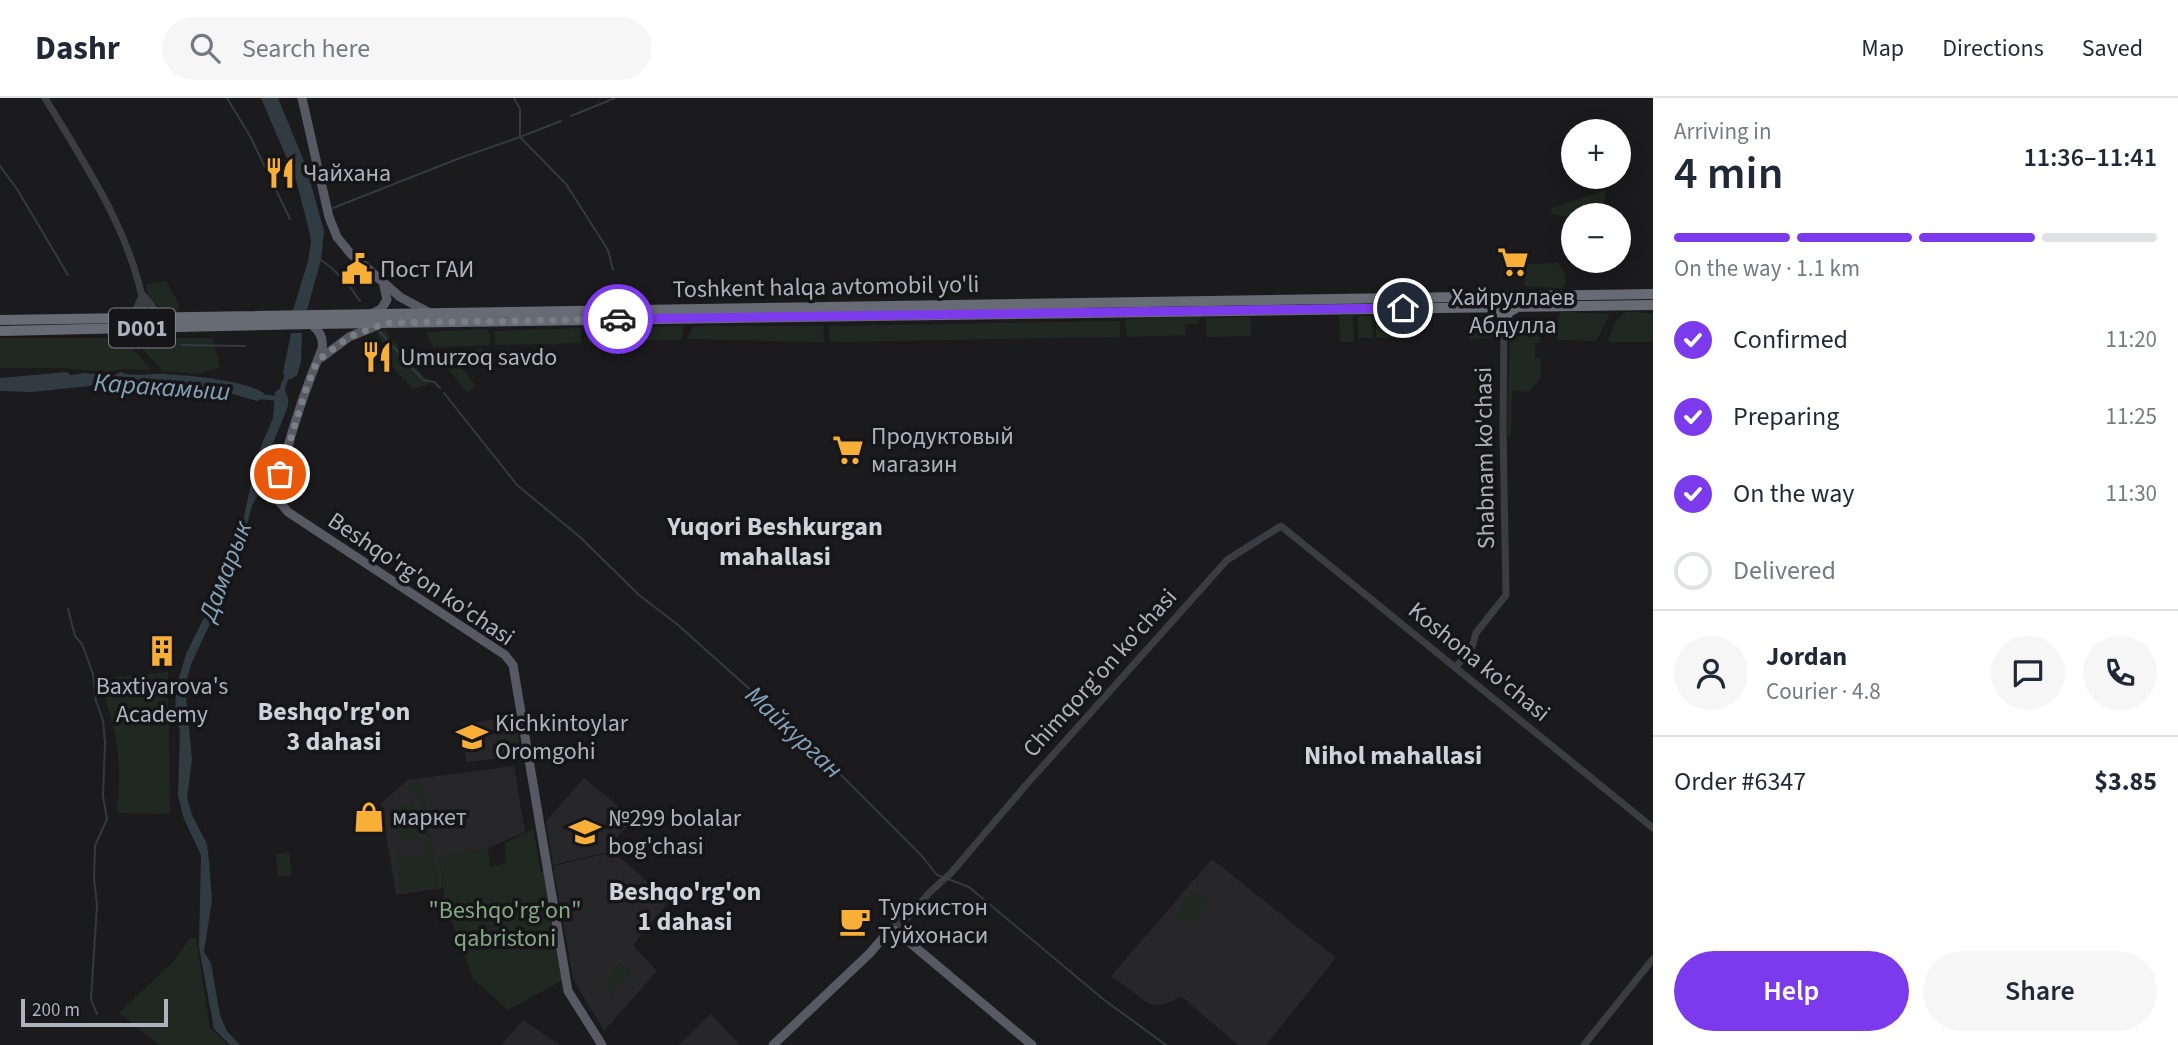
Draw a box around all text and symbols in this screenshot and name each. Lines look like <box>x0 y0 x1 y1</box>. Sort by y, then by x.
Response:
search box <box>162 17 652 80</box>
text: Dashr <box>35 25 120 72</box>
icon: search <box>186 29 224 67</box>
text: Search here <box>242 30 370 67</box>
text: Map <box>1861 31 1904 66</box>
text: Directions <box>1942 31 2044 66</box>
text: Saved <box>2082 31 2143 66</box>
text: Arriving in <box>1674 115 1772 148</box>
map controls <box>1561 119 1631 273</box>
button: + <box>1561 119 1631 189</box>
text: 11:36–11:41 <box>2024 139 2157 176</box>
text: 4 min <box>1674 141 1783 206</box>
restaurant icon: Чайхана <box>263 156 297 190</box>
place label: Чайхана <box>303 156 391 191</box>
button: − <box>1561 203 1631 273</box>
supermarket icon: Хайруллаев Абдулла <box>1496 245 1530 279</box>
public building icon: Пост ГАИ <box>340 252 374 286</box>
place label: Пост ГАИ <box>380 252 474 287</box>
text: On the way · 1.1 km <box>1674 252 1860 285</box>
street label: Toshkent halqa avtomobil yo'li <box>672 267 980 307</box>
pin <box>1373 278 1433 338</box>
place label: Хайруллаев Абдулла <box>1451 280 1575 343</box>
courier <box>583 284 653 354</box>
icon: home <box>1384 289 1422 327</box>
icon: car <box>599 300 637 338</box>
road number: D001 <box>109 308 175 347</box>
icon: check <box>1674 321 1712 359</box>
text: Confirmed <box>1733 321 1848 358</box>
text: 11:20 <box>2106 323 2157 356</box>
restaurant icon: Umurzoq savdo <box>360 340 394 374</box>
place label: Umurzoq savdo <box>400 340 557 375</box>
water label: Каракамыш <box>92 364 232 410</box>
street label: Shabnam ko'chasi <box>1466 367 1504 549</box>
icon: check <box>1674 398 1712 436</box>
text: Preparing <box>1733 398 1839 435</box>
text: 11:25 <box>2106 400 2157 433</box>
place label: Продуктовый магазин <box>871 419 1014 482</box>
supermarket icon: Продуктовый магазин <box>831 433 865 467</box>
pin <box>250 444 310 504</box>
icon: bag <box>261 455 299 493</box>
icon: check <box>1674 475 1712 513</box>
text: On the way <box>1733 475 1854 512</box>
text: 11:30 <box>2106 477 2157 510</box>
street label: Beshqo'rg'on ko'chasi <box>321 503 521 655</box>
district label: Yuqori Beshkurgan mahallasi <box>666 508 883 575</box>
water label: Дамарык <box>188 515 261 628</box>
text: Delivered <box>1733 552 1836 589</box>
street label: Chimqorg'on ko'chasi <box>1015 581 1185 765</box>
street label: Koshona ko'chasi <box>1400 594 1558 730</box>
building icon: Baxtiyarova's Academy <box>145 634 179 668</box>
button: person <box>1674 636 1748 710</box>
button: chat <box>1991 636 2065 710</box>
button: phone <box>2083 636 2157 710</box>
text: Jordan <box>1766 638 1847 675</box>
place label: Baxtiyarova's Academy <box>96 669 228 732</box>
text: Courier · 4.8 <box>1766 675 1881 708</box>
water label: Майкурган <box>737 677 851 787</box>
district label: Beshqo'rg'on 3 dahasi <box>258 693 410 760</box>
place label: Kichkintoylar Oromgohi <box>495 706 629 769</box>
school or university icon: Kichkintoylar Oromgohi <box>455 720 489 754</box>
district label: Nihol mahallasi <box>1304 737 1482 774</box>
text: Order #6347 <box>1674 763 1806 800</box>
text: $3.85 <box>2094 763 2157 800</box>
shop icon: маркет <box>352 800 386 834</box>
place label: маркет <box>392 800 467 835</box>
place label: №299 bolalar bog'chasi <box>608 801 742 864</box>
school or university icon: №299 bolalar bog'chasi <box>568 815 602 849</box>
district label: Beshqo'rg'on 1 dahasi <box>609 873 761 940</box>
place label: Туркистон Туйхонаси <box>878 890 988 953</box>
park label: "Beshqo'rg'on" qabristoni <box>429 893 581 956</box>
cafe icon: Туркистон Туйхонаси <box>838 904 872 938</box>
button: Help <box>1674 951 1909 1031</box>
button: Share <box>1923 951 2157 1031</box>
scale bar <box>21 996 168 1028</box>
text: 200 m <box>32 997 80 1024</box>

